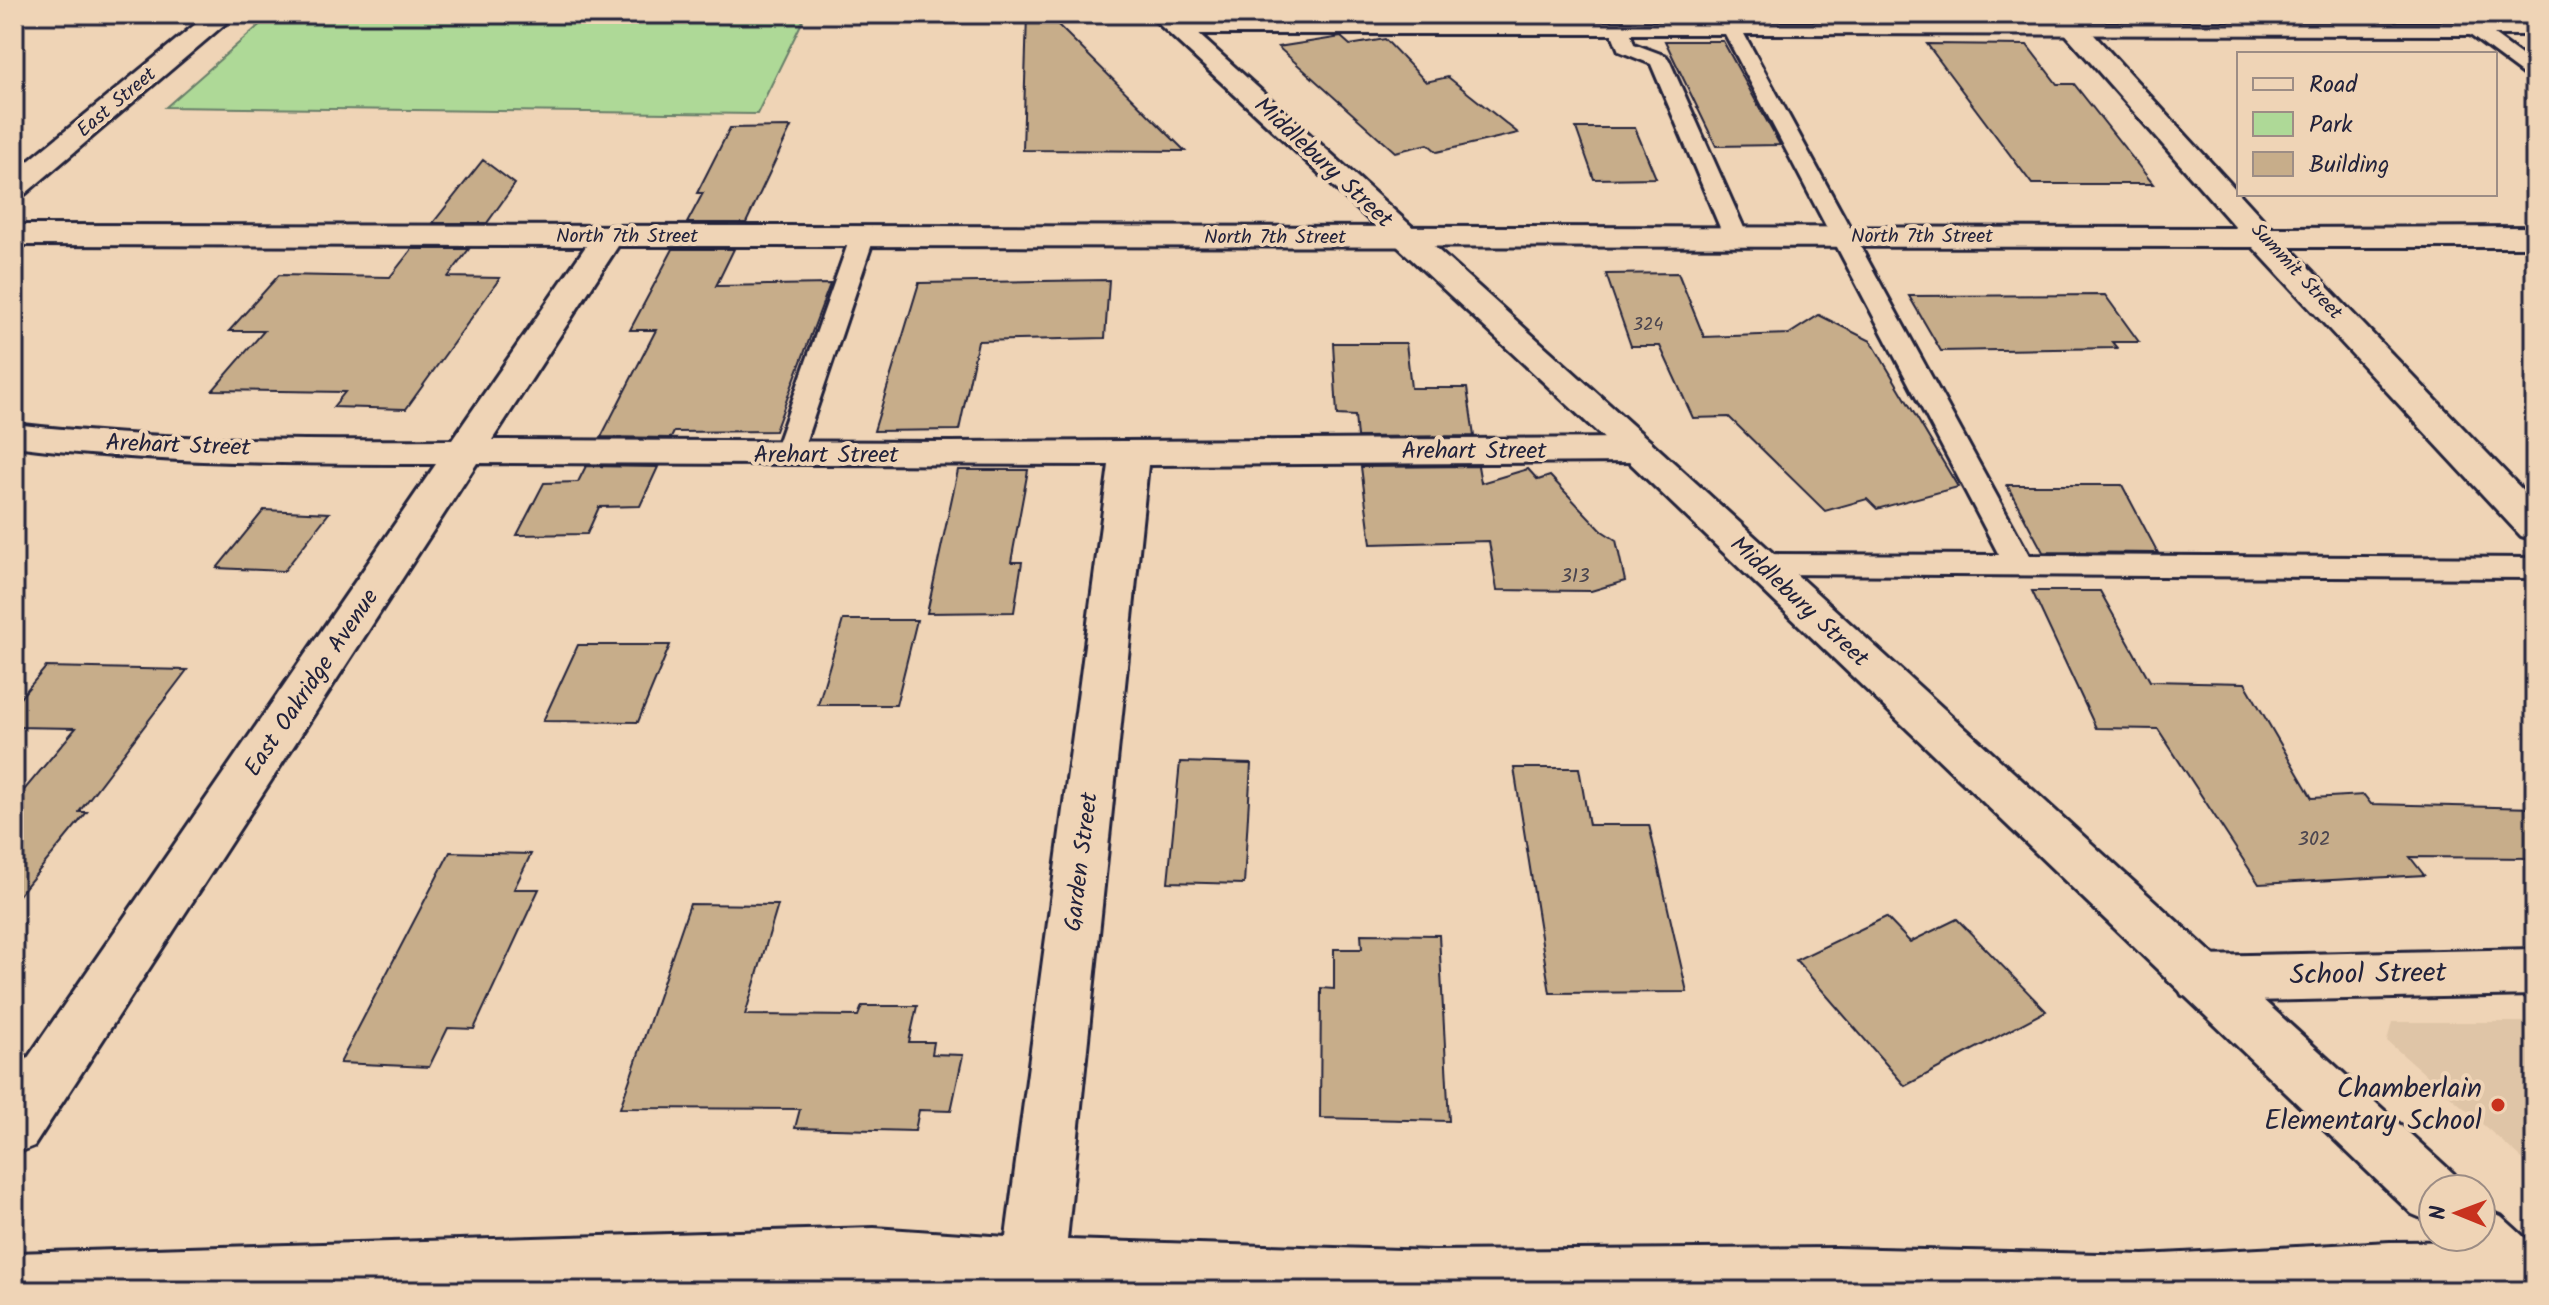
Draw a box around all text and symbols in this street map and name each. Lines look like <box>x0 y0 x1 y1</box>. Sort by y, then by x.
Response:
legend <box>2237 52 2497 196</box>
street label: East Street <box>70 60 164 146</box>
text: Road <box>2309 66 2358 105</box>
street label: Middlebury Street <box>1244 88 1402 239</box>
text: Park <box>2309 106 2353 145</box>
text: Building <box>2309 146 2389 185</box>
street label: Summit Street <box>2242 216 2350 328</box>
street label: North 7th Street <box>556 221 698 253</box>
street label: North 7th Street <box>1851 221 1993 253</box>
street label: North 7th Street <box>1204 222 1346 254</box>
house number: 324 <box>1633 311 1663 340</box>
street label: Arehart Street <box>105 424 252 468</box>
street label: Arehart Street <box>1401 432 1547 471</box>
street label: Arehart Street <box>753 436 899 475</box>
street label: Middlebury Street <box>1720 527 1878 678</box>
house number: 313 <box>1560 561 1590 593</box>
street label: East Oakridge Avenue <box>234 581 390 785</box>
street label: Garden Street <box>1054 789 1110 934</box>
house number: 302 <box>2297 824 2331 856</box>
street label: School Street <box>2289 951 2448 999</box>
place label: Chamberlain Elementary School <box>2264 1067 2482 1144</box>
marker: Chamberlain Elementary School <box>2489 1096 2507 1114</box>
north arrow <box>2417 1173 2497 1253</box>
text: N <box>2422 1205 2457 1220</box>

